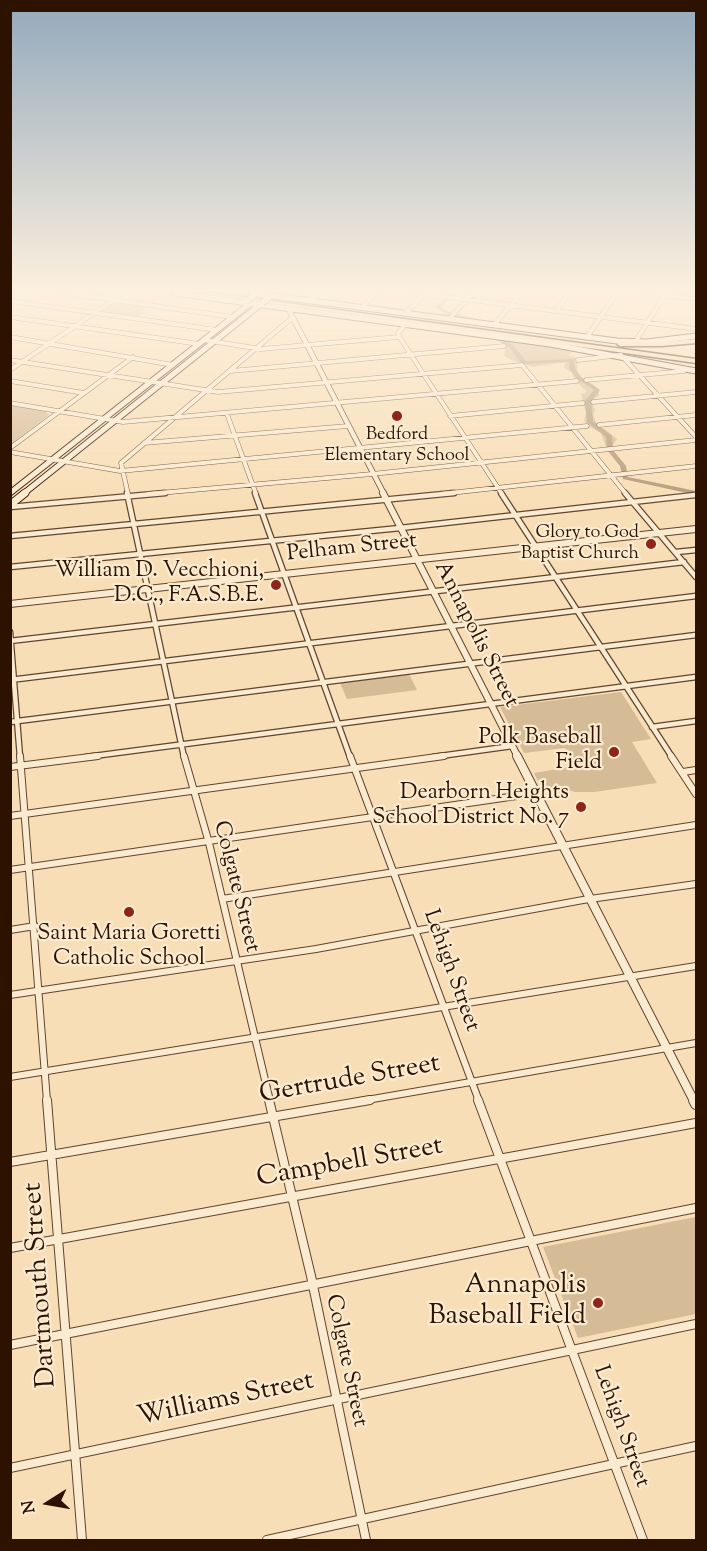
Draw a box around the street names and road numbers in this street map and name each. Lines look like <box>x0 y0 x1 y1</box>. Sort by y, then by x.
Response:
street label: Pelham Street <box>286 529 418 569</box>
street label: Annapolis Street <box>427 558 523 712</box>
street label: Colgate Street <box>206 818 264 956</box>
street label: Lehigh Street <box>416 907 484 1035</box>
street label: Gertrude Street <box>257 1049 443 1113</box>
street label: Campbell Street <box>254 1132 446 1196</box>
street label: Dartmouth Street <box>19 1181 65 1389</box>
street label: Colgate Street <box>318 1292 372 1430</box>
street label: Lehigh Street <box>586 1363 654 1491</box>
street label: Williams Street <box>135 1366 317 1436</box>

